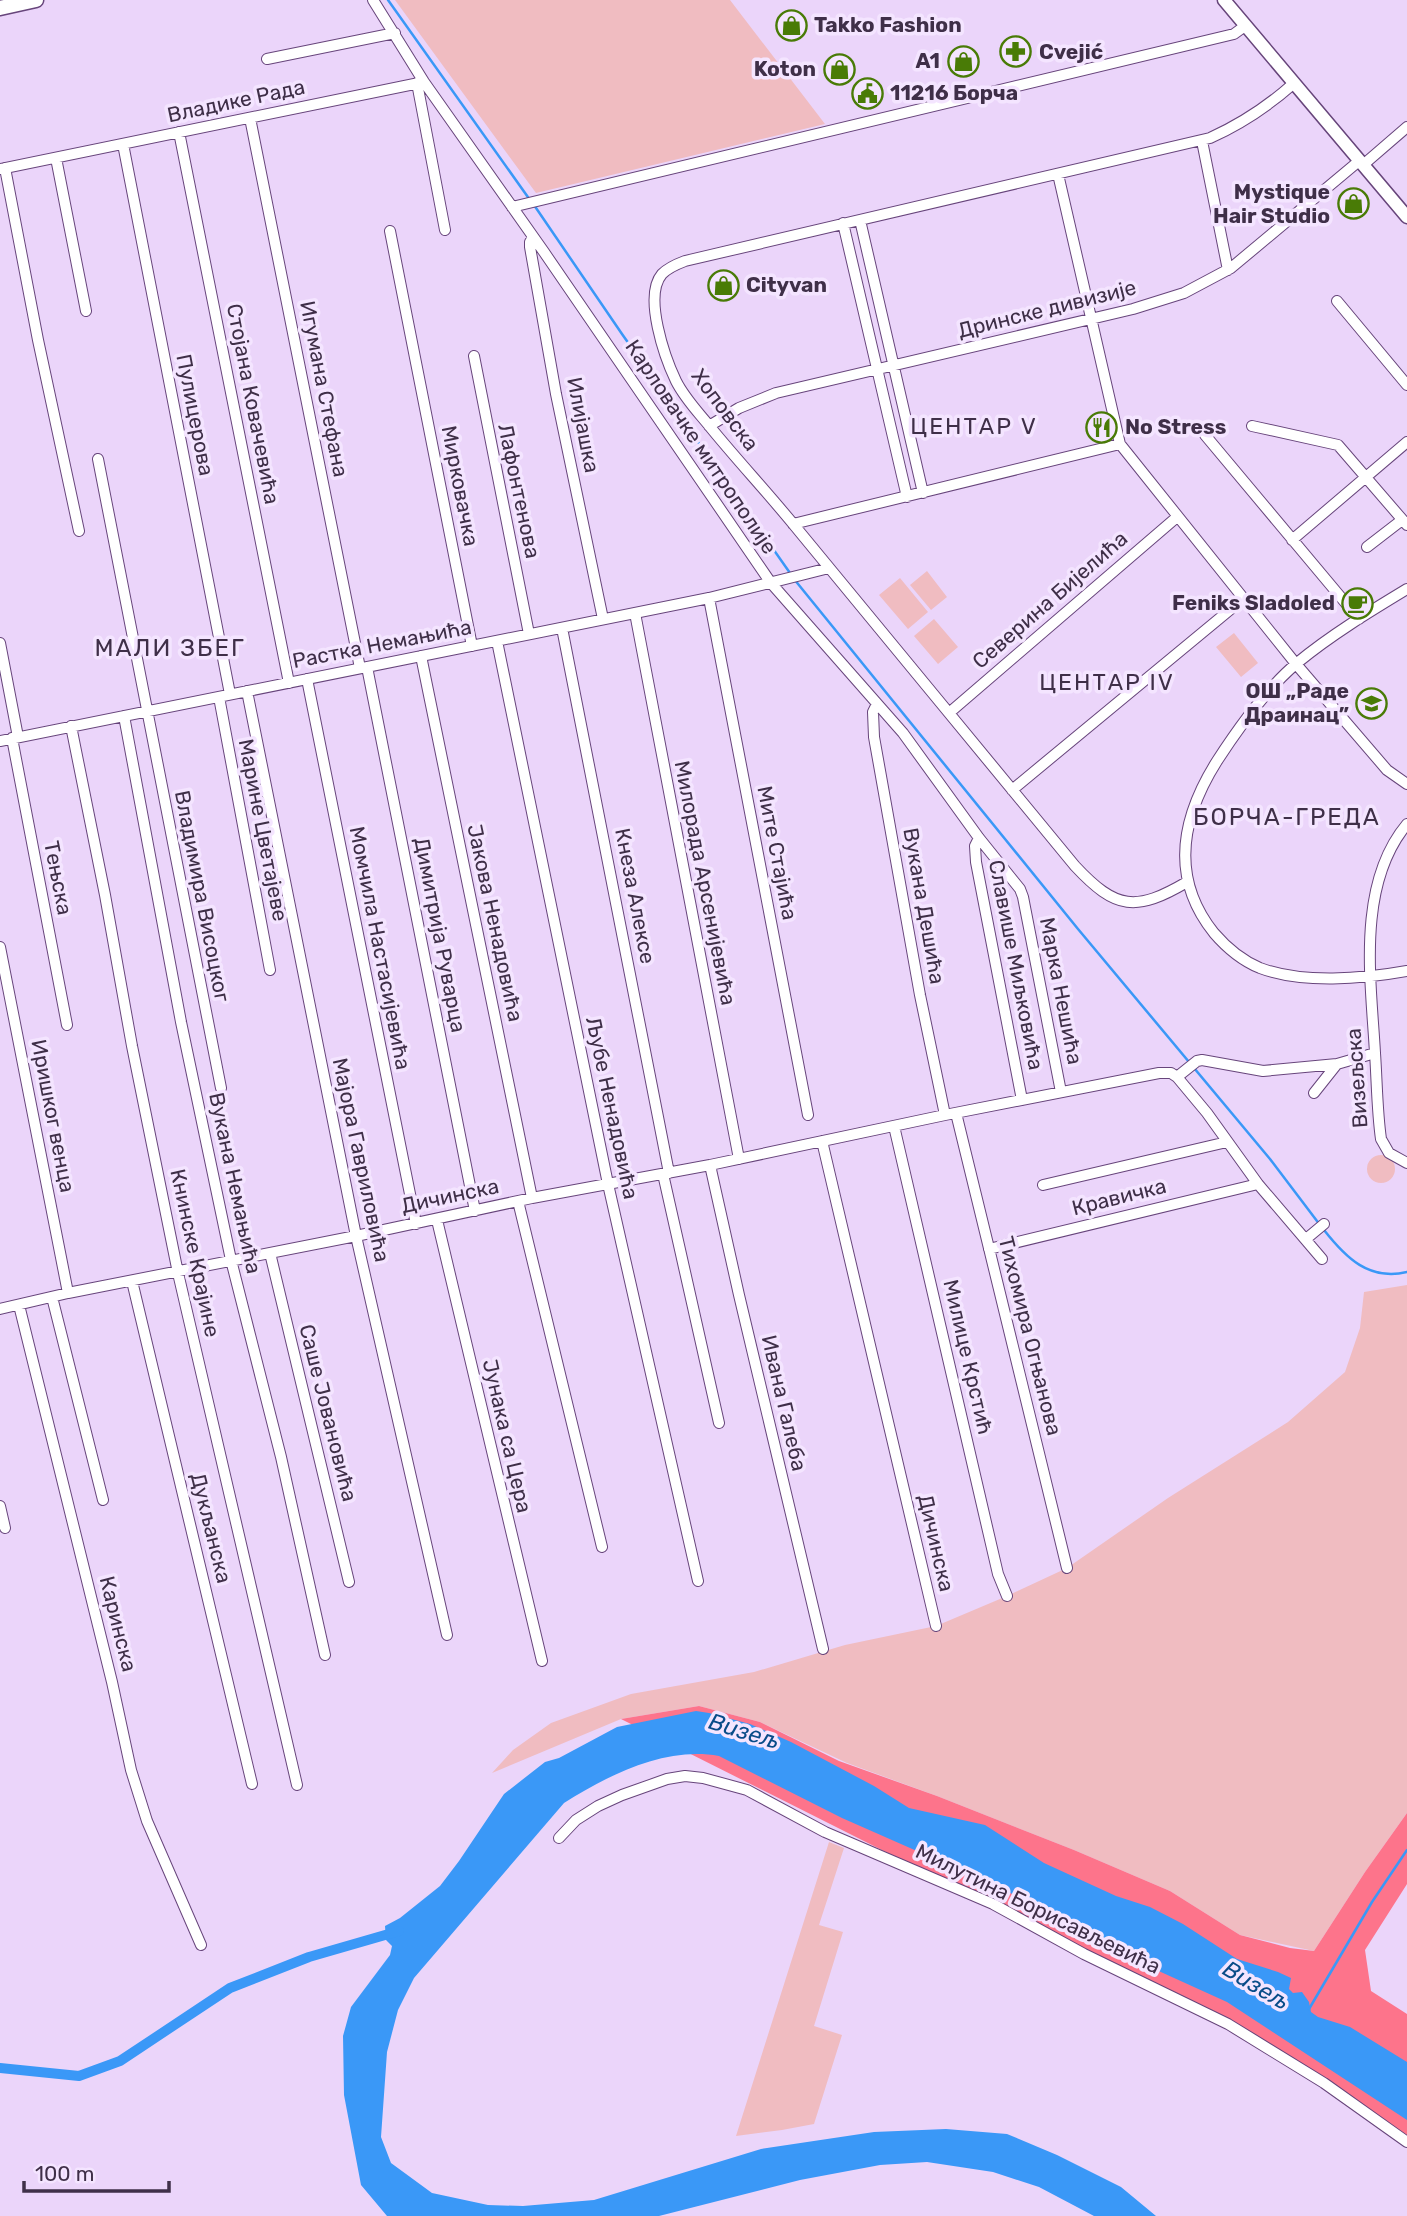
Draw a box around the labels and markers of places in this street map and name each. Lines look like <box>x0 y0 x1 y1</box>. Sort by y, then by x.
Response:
shop icon: Takko Fashion <box>774 8 808 42</box>
place label: Takko Fashion <box>814 12 962 37</box>
pharmacy icon: Cvejić <box>999 35 1033 69</box>
place label: Cvejić <box>1039 39 1103 64</box>
shop icon: A1 <box>946 44 980 78</box>
place label: A1 <box>915 48 940 73</box>
shop icon: Koton <box>822 52 856 86</box>
place label: Koton <box>754 56 816 81</box>
public building icon: 11216 Борча <box>850 76 884 110</box>
place label: 11216 Борча <box>890 80 1018 105</box>
place label: Mystique Hair Studio <box>1213 179 1330 228</box>
shop icon: Mystique Hair Studio <box>1336 187 1370 221</box>
shop icon: Cityvan <box>706 268 740 302</box>
place label: Cityvan <box>746 272 827 297</box>
restaurant icon: No Stress <box>1085 410 1119 444</box>
place label: No Stress <box>1125 414 1226 439</box>
cafe icon: Feniks Sladoled <box>1341 586 1375 620</box>
place label: Feniks Sladoled <box>1172 590 1335 615</box>
place label: ОШ „Раде Драинац” <box>1244 678 1349 727</box>
school or university icon: ОШ „Раде Драинац” <box>1355 686 1389 720</box>

